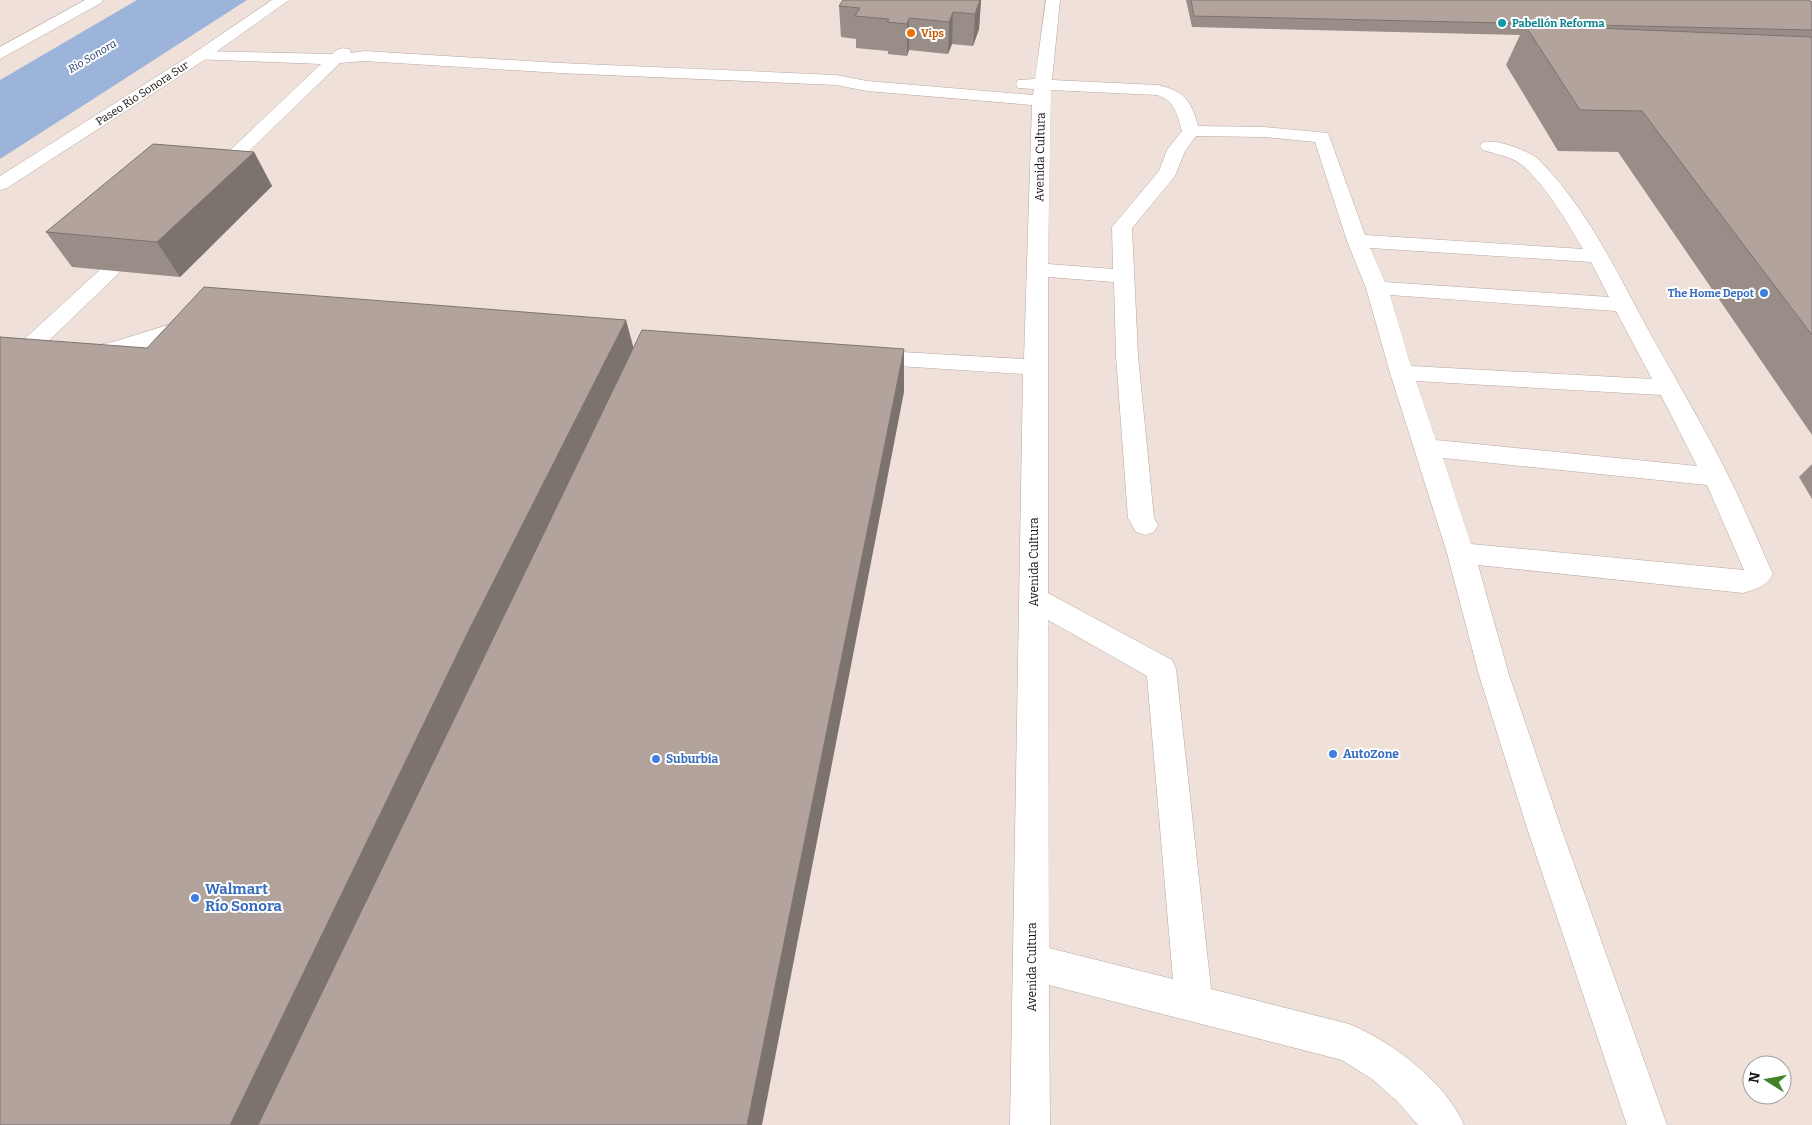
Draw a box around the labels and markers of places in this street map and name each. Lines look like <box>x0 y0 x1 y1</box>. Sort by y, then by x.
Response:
marker: Pabellón Reforma <box>1496 17 1508 29</box>
place label: Pabellón Reforma <box>1512 17 1606 30</box>
marker: Vips <box>905 27 917 39</box>
place label: Vips <box>921 27 945 40</box>
place label: The Home Depot <box>1668 287 1755 300</box>
marker: The Home Depot <box>1758 287 1770 299</box>
place label: AutoZone <box>1343 747 1399 761</box>
marker: AutoZone <box>1327 748 1339 760</box>
place label: Suburbia <box>666 752 719 766</box>
marker: Suburbia <box>650 753 662 765</box>
place label: Walmart Río Sonora <box>205 880 283 915</box>
marker: Walmart Río Sonora <box>189 892 201 904</box>

